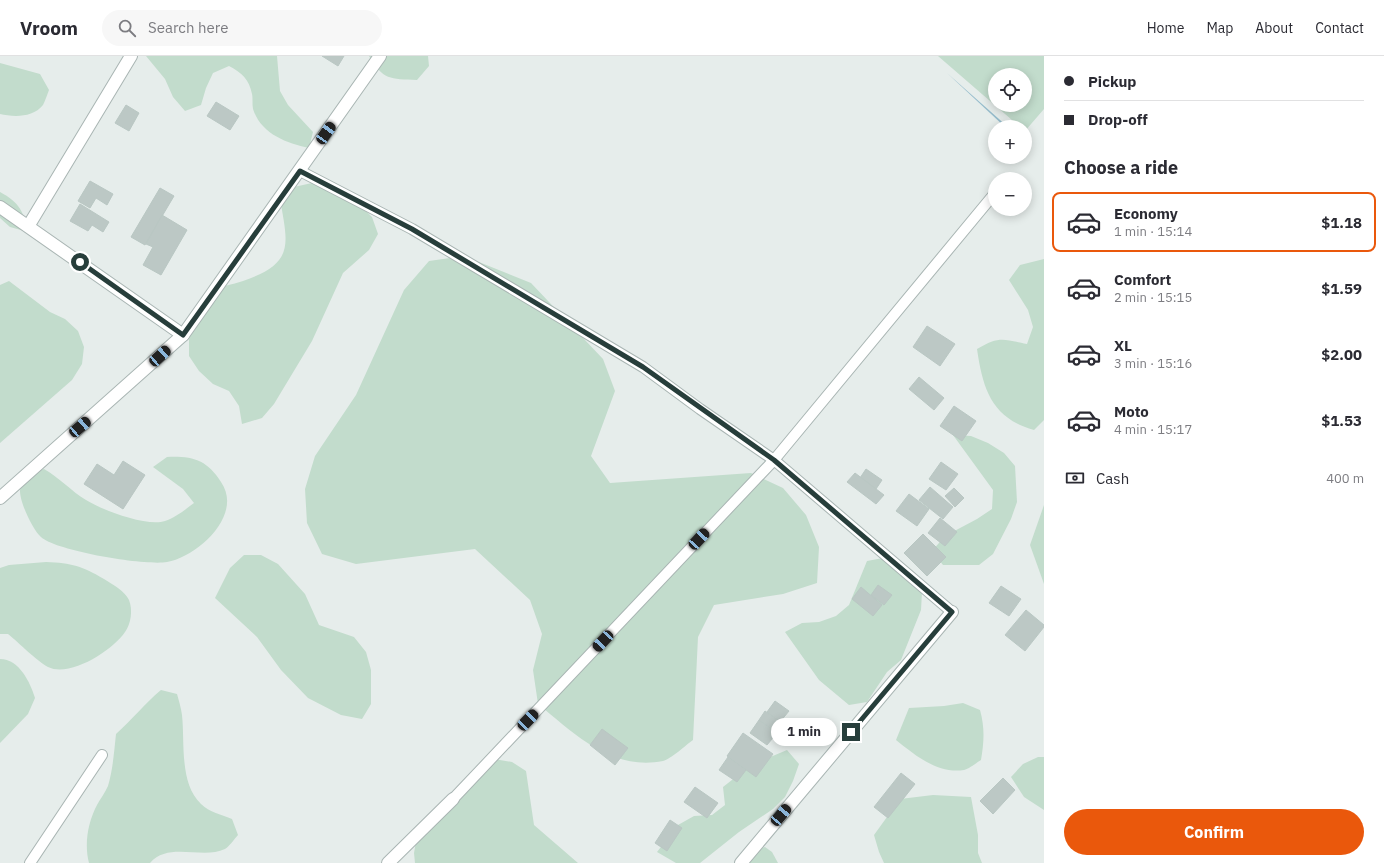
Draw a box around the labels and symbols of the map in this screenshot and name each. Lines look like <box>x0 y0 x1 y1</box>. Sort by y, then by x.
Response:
car <box>314 120 338 146</box>
route start <box>71 253 89 271</box>
car <box>147 344 173 368</box>
car <box>67 415 93 439</box>
car <box>686 526 712 552</box>
car <box>590 628 616 654</box>
car <box>515 707 541 733</box>
callout: 1 min <box>771 718 837 746</box>
route end <box>842 723 860 741</box>
car <box>769 802 793 828</box>

